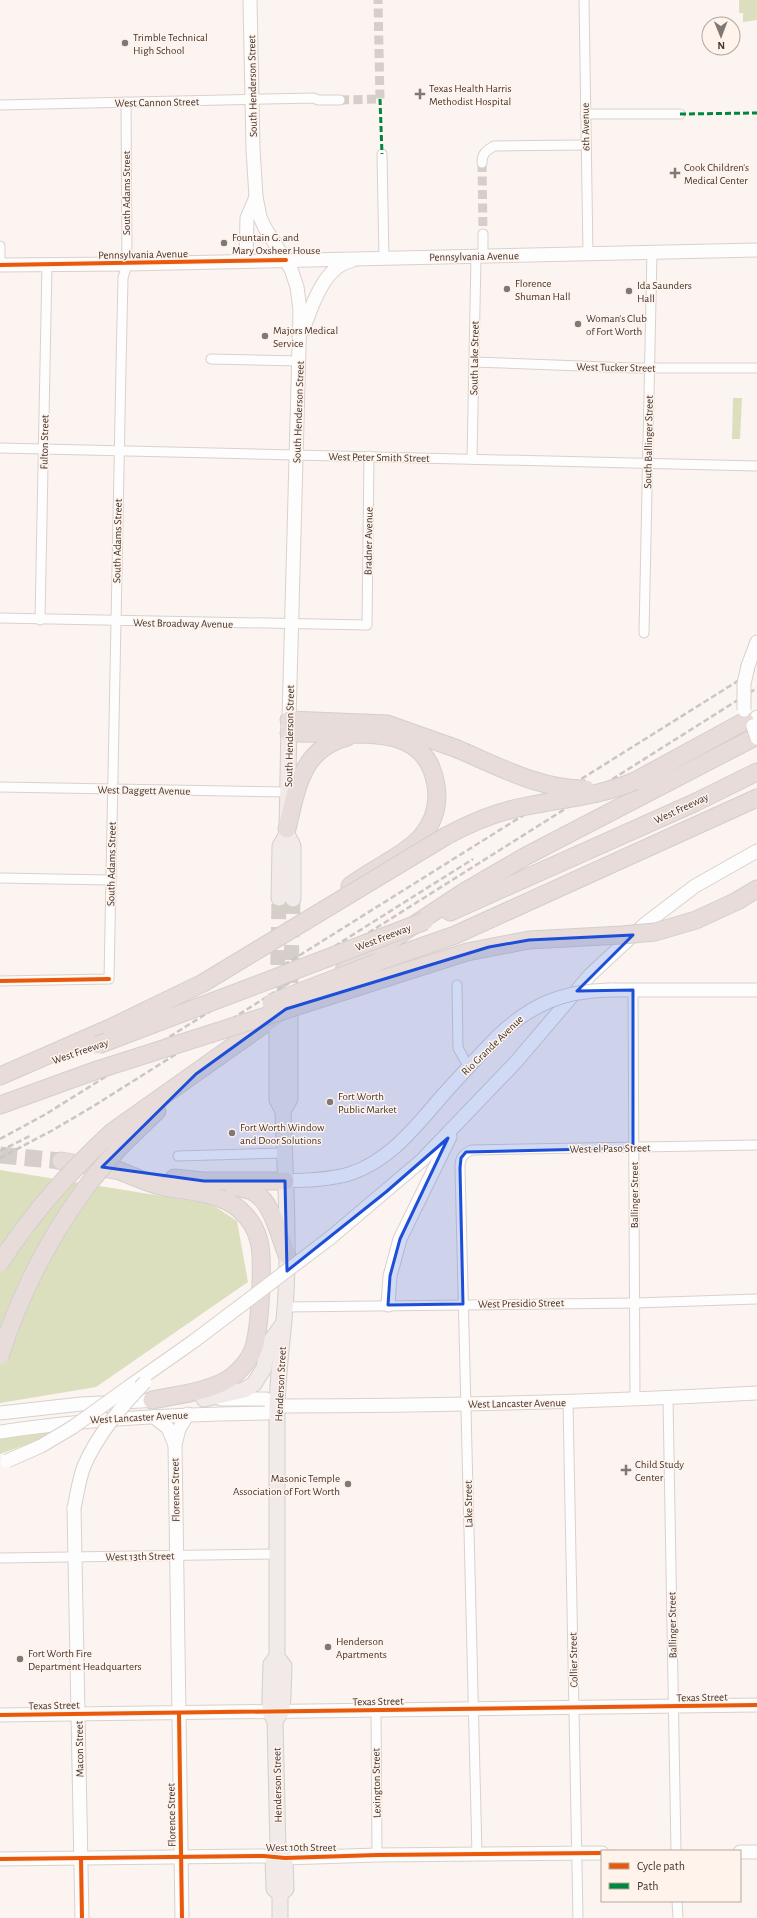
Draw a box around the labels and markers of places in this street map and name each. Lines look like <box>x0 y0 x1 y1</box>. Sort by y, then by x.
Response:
place label: Trimble Technical High School <box>133 32 208 56</box>
marker: Trimble Technical High School <box>120 38 130 48</box>
place label: Texas Health Harris Methodist Hospital <box>429 83 512 107</box>
marker: Texas Health Harris Methodist Hospital <box>414 88 426 100</box>
place label: Cook Children's Medical Center <box>684 162 749 186</box>
marker: Cook Children's Medical Center <box>669 167 681 179</box>
place label: Fountain G. and Mary Oxsheer House <box>232 232 320 256</box>
marker: Fountain G. and Mary Oxsheer House <box>219 238 229 248</box>
place label: Florence Shuman Hall <box>515 278 570 302</box>
place label: Ida Saunders Hall <box>637 280 692 304</box>
marker: Florence Shuman Hall <box>502 284 512 294</box>
marker: Ida Saunders Hall <box>624 286 634 296</box>
place label: Woman's Club of Fort Worth <box>586 313 647 337</box>
marker: Woman's Club of Fort Worth <box>573 319 583 329</box>
place label: Majors Medical Service <box>273 325 338 349</box>
marker: Majors Medical Service <box>260 331 270 341</box>
place label: Fort Worth Public Market <box>338 1091 397 1115</box>
marker: Fort Worth Public Market <box>325 1097 335 1107</box>
place label: Fort Worth Window and Door Solutions <box>240 1122 325 1146</box>
marker: Fort Worth Window and Door Solutions <box>227 1128 237 1138</box>
place label: Child Study Center <box>635 1459 684 1483</box>
marker: Child Study Center <box>620 1464 632 1476</box>
place label: Masonic Temple Association of Fort Worth <box>233 1473 340 1497</box>
marker: Masonic Temple Association of Fort Worth <box>343 1479 353 1489</box>
place label: Henderson Apartments <box>336 1636 387 1660</box>
marker: Henderson Apartments <box>323 1642 333 1652</box>
place label: Fort Worth Fire Department Headquarters <box>28 1648 142 1672</box>
marker: Fort Worth Fire Department Headquarters <box>15 1654 25 1664</box>

